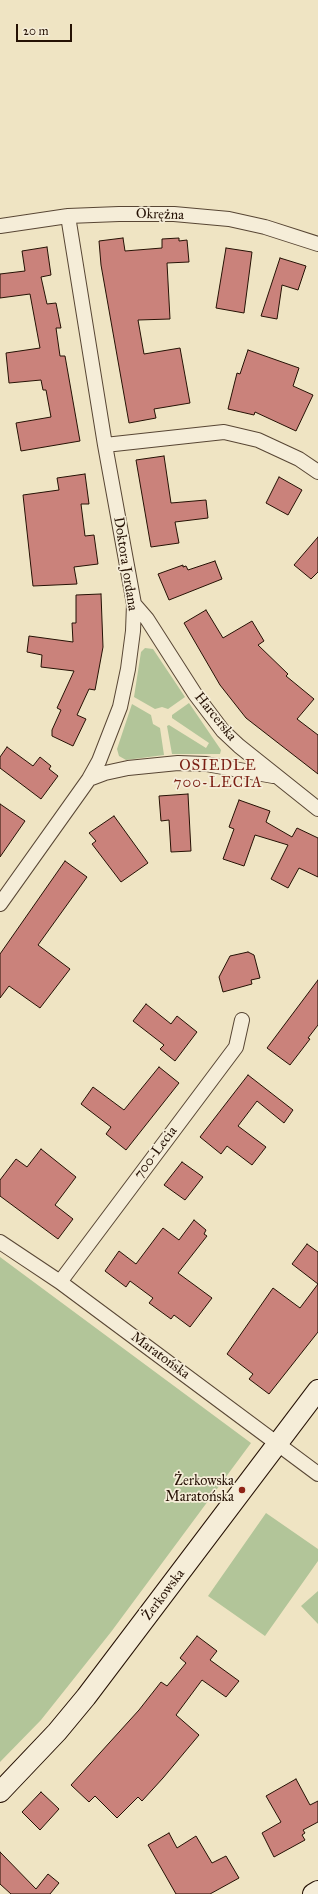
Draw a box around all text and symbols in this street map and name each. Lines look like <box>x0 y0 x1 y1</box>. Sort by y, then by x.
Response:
scale bar <box>18 16 74 42</box>
text: 20 m <box>23 24 49 38</box>
street label: Okrężna <box>136 206 184 224</box>
street label: Doktora Jordana <box>109 516 141 612</box>
street label: Harcerska <box>190 689 240 745</box>
district label: OSIEDLE 700-LECIA <box>173 757 263 792</box>
street label: 700-Lecia <box>131 1123 181 1183</box>
street label: Maratońska <box>127 1329 193 1383</box>
place label: Żerkowska Maratońska <box>165 1474 234 1506</box>
marker: Żerkowska Maratońska <box>237 1485 247 1495</box>
street label: Żerkowska <box>139 1566 189 1624</box>

